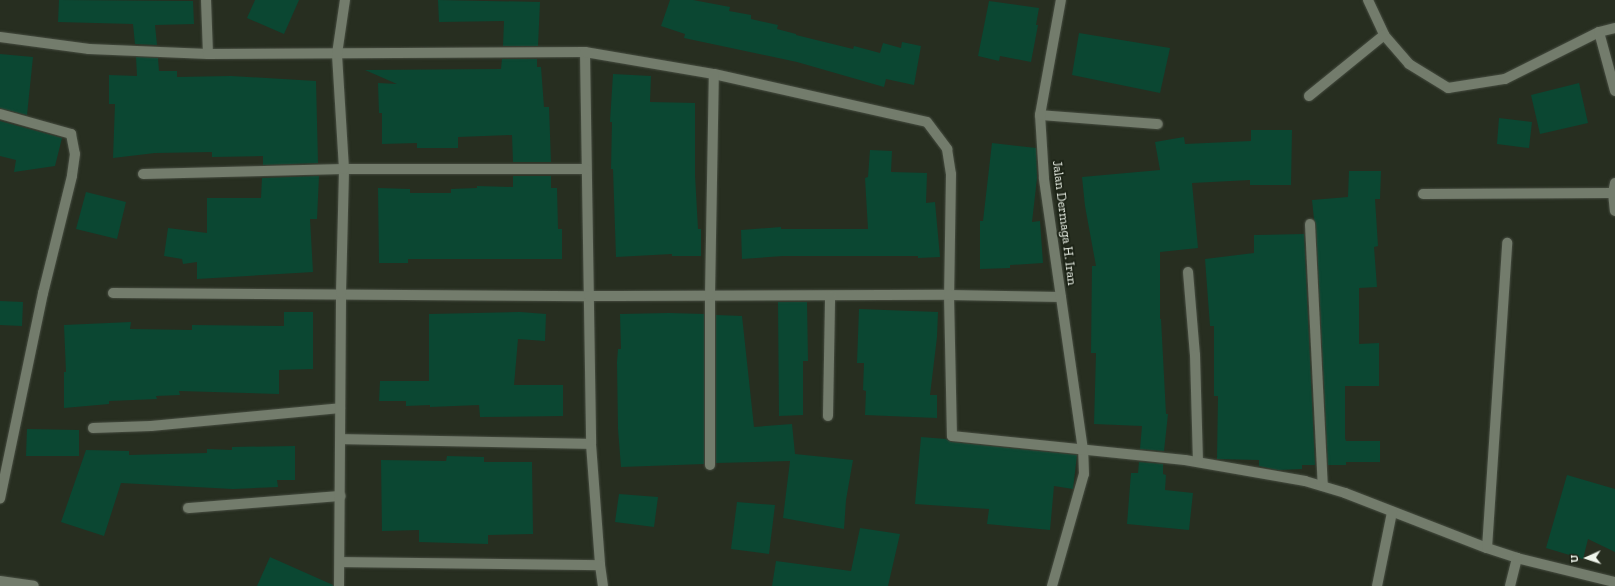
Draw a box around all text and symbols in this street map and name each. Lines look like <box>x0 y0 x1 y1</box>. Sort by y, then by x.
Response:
street label: Jalan Dermaga H. Iran <box>1049 160 1079 286</box>
north arrow <box>1567 538 1607 578</box>
text: U <box>1568 554 1581 563</box>

